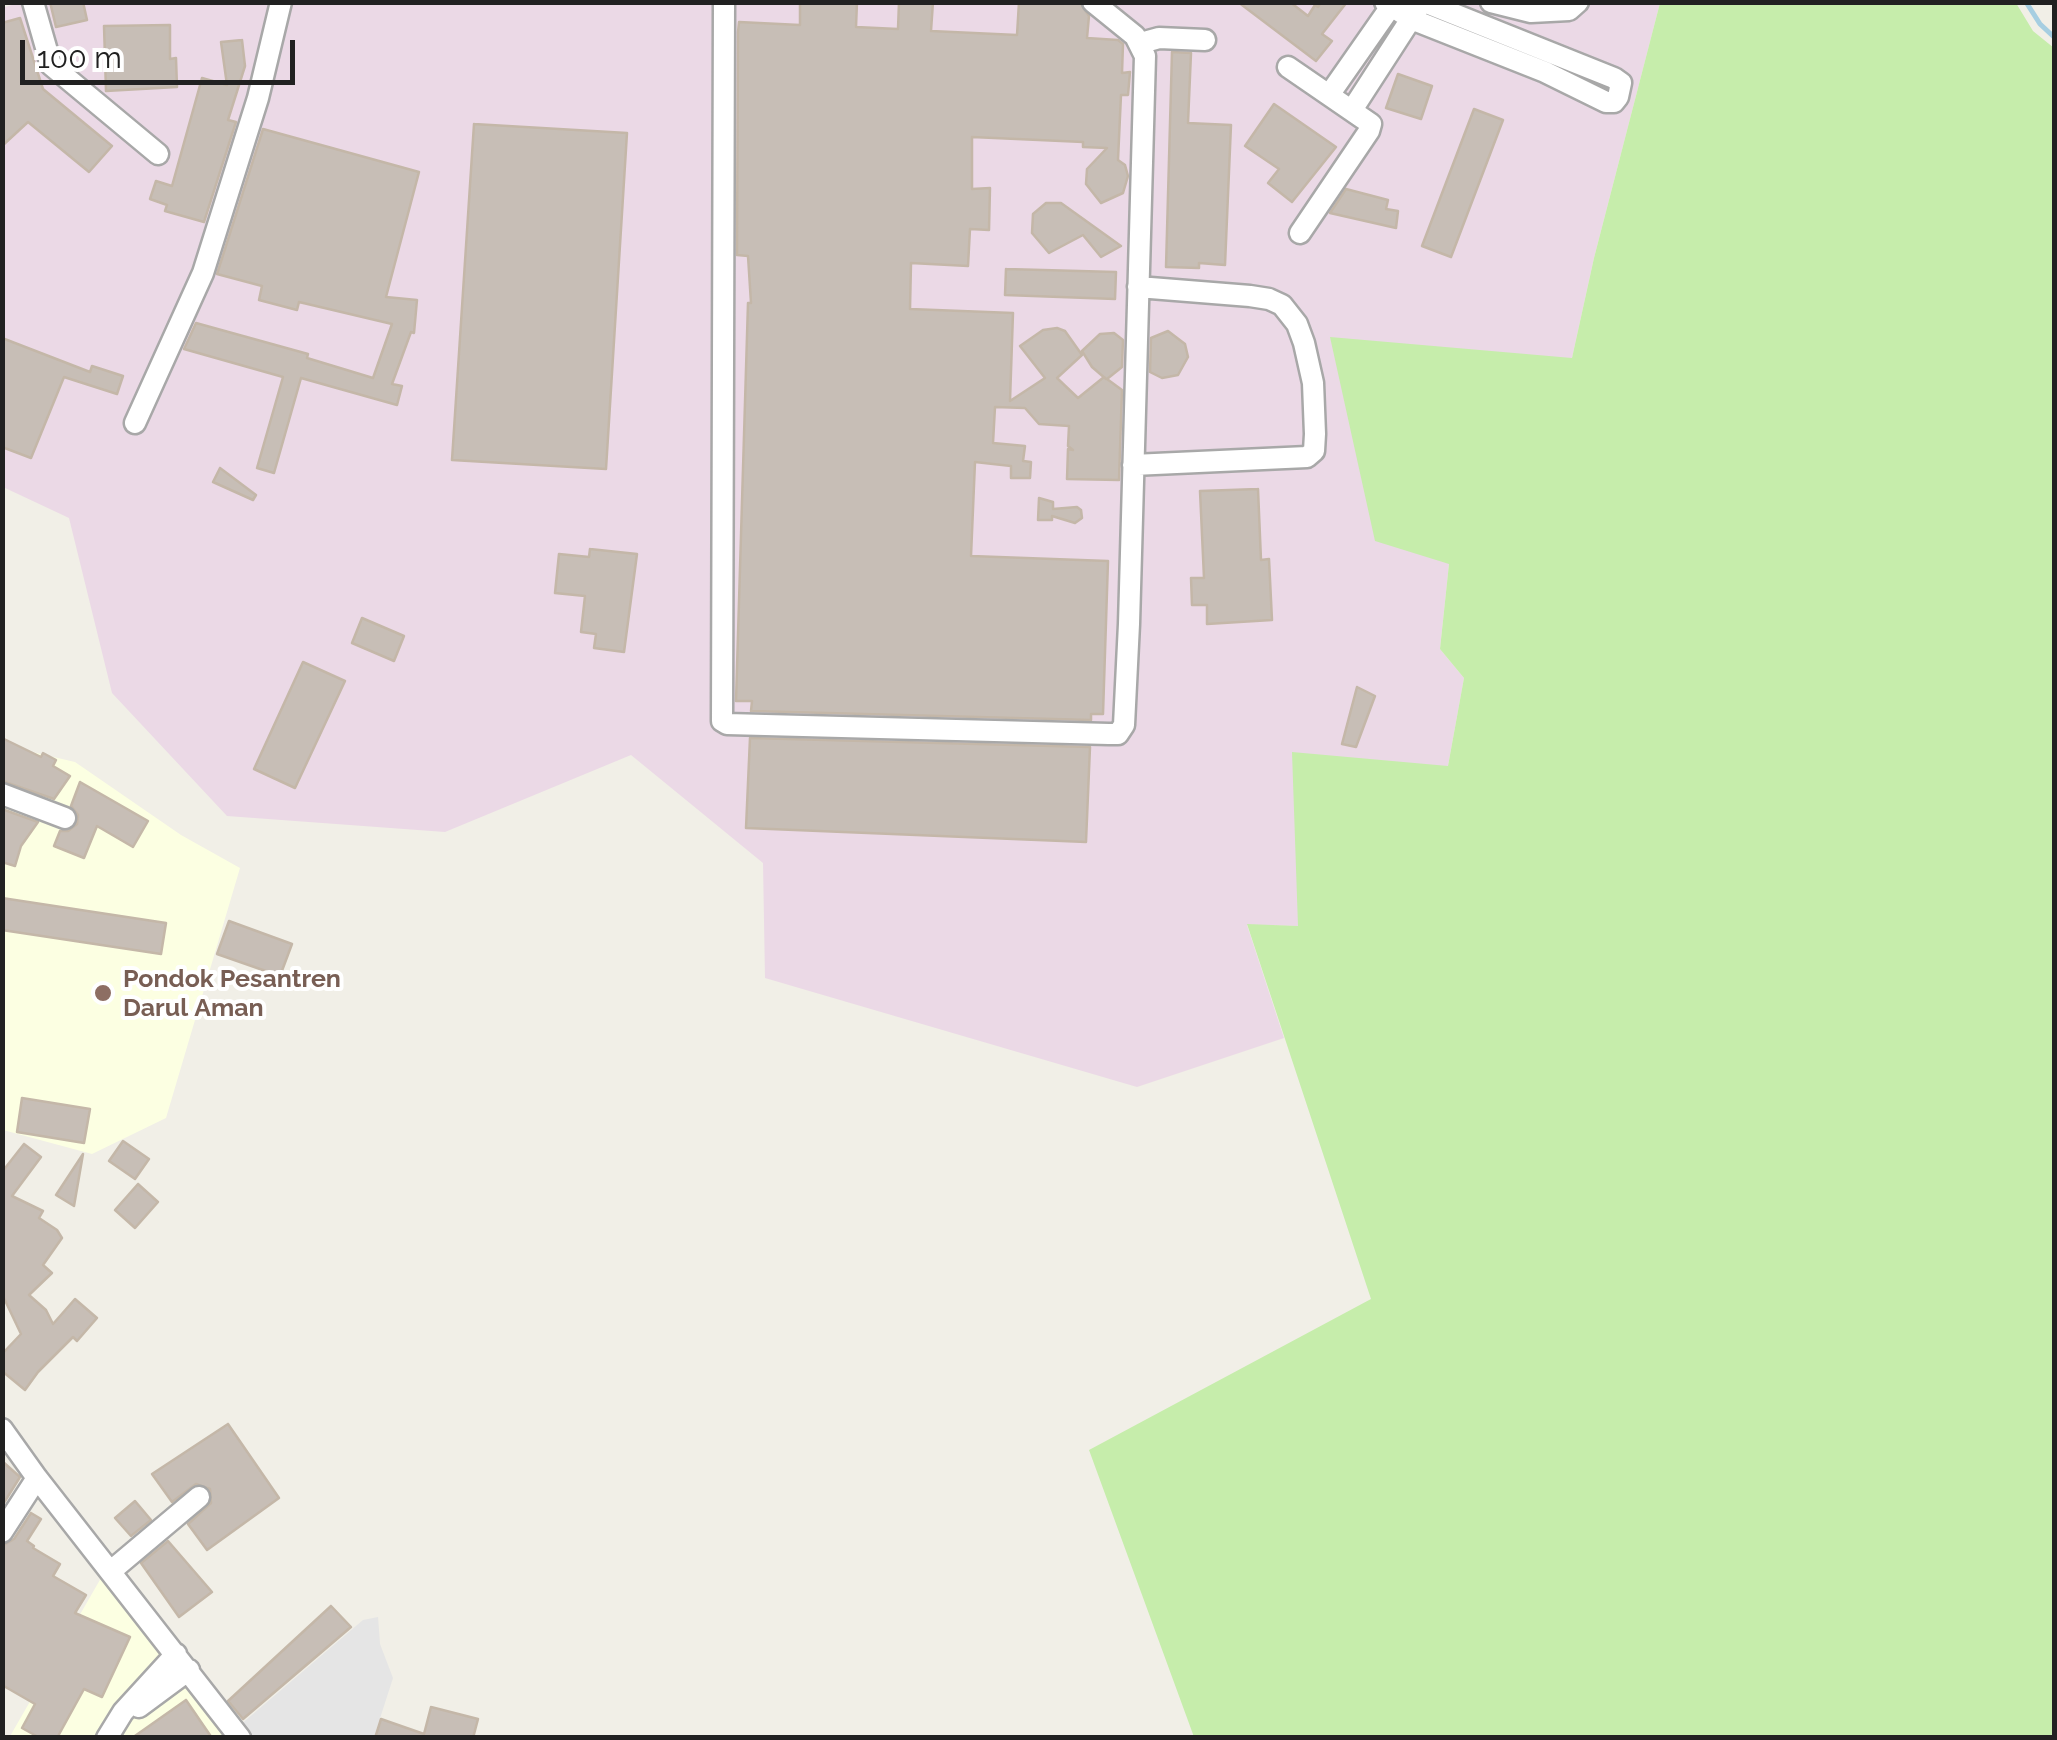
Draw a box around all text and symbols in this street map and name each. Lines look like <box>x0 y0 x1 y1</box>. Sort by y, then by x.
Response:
scale bar <box>25 20 300 82</box>
text: 100 m <box>37 40 122 75</box>
place label: Pondok Pesantren Darul Aman <box>123 964 341 1023</box>
marker: Pondok Pesantren Darul Aman <box>92 982 114 1004</box>

